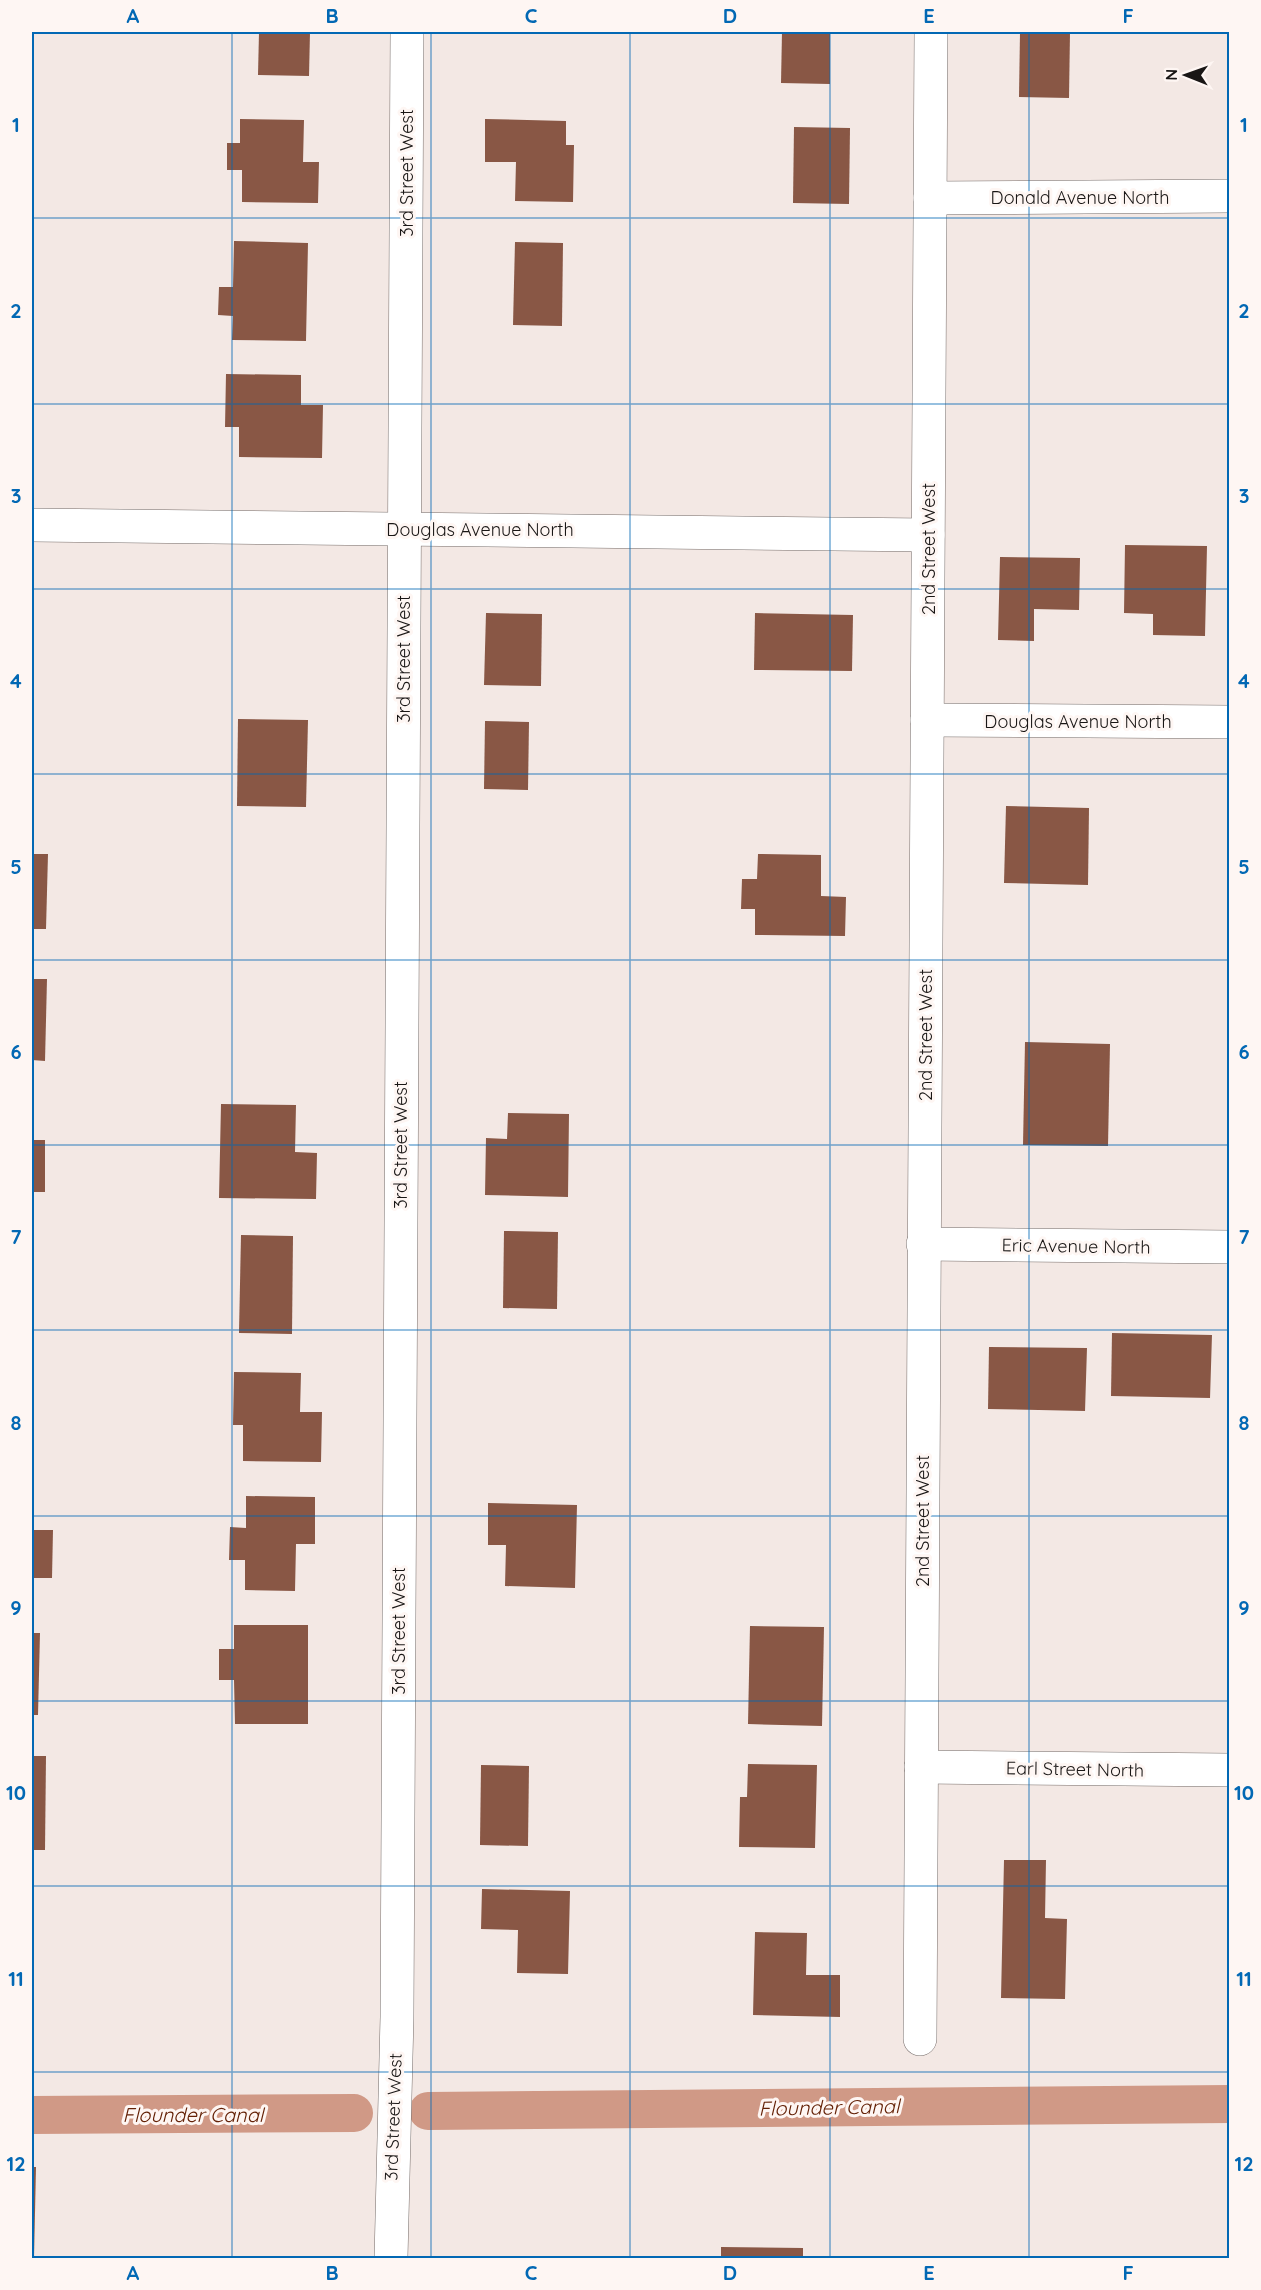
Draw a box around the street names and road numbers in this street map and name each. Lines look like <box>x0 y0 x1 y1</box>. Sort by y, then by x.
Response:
street label: 3rd Street West <box>395 109 418 237</box>
street label: Donald Avenue North <box>991 186 1169 209</box>
street label: 2nd Street West <box>917 483 940 615</box>
street label: Douglas Avenue North <box>386 518 574 541</box>
street label: 3rd Street West <box>392 595 415 723</box>
street label: Douglas Avenue North <box>984 710 1172 733</box>
street label: 2nd Street West <box>914 969 937 1101</box>
street label: 3rd Street West <box>389 1081 412 1209</box>
street label: Eric Avenue North <box>1001 1233 1151 1259</box>
street label: 2nd Street West <box>911 1455 934 1587</box>
street label: 3rd Street West <box>387 1567 410 1695</box>
street label: Earl Street North <box>1006 1756 1144 1782</box>
street label: 3rd Street West <box>379 2053 407 2181</box>

